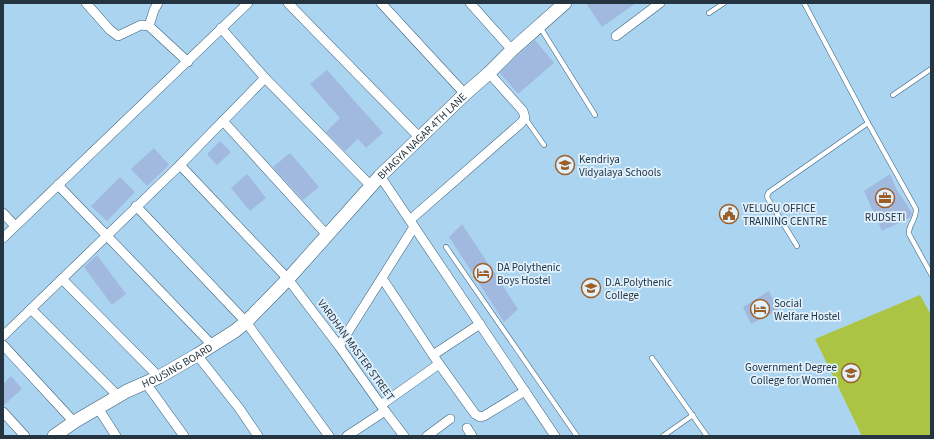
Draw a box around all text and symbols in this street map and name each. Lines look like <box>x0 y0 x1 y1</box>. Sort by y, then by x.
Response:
street label: BHAGYA NAGAR 4TH LANE <box>374 89 470 182</box>
place label: Kendriya Vidyalaya Schools <box>579 152 662 180</box>
school or university icon: Kendriya Vidyalaya Schools <box>554 154 576 176</box>
office icon: RUDSETI <box>874 187 896 209</box>
place label: VELUGU OFFICE TRAINING CENTRE <box>743 201 827 229</box>
public building icon: VELUGU OFFICE TRAINING CENTRE <box>718 203 740 225</box>
place label: RUDSETI <box>865 210 905 225</box>
place label: DA Polythenic Boys Hostel <box>497 260 561 288</box>
hotel icon: DA Polythenic Boys Hostel <box>472 262 494 284</box>
place label: D.A.Polythenic College <box>605 275 672 303</box>
school or university icon: D.A.Polythenic College <box>580 277 602 299</box>
street label: VARDHAN MASTER STREET <box>314 296 398 404</box>
place label: Social Welfare Hostel <box>774 296 840 324</box>
hotel icon: Social Welfare Hostel <box>749 298 771 320</box>
street label: HOUSING BOARD <box>139 340 215 391</box>
place label: Government Degree College for Women <box>745 360 838 388</box>
school or university icon: Government Degree College for Women <box>840 362 862 384</box>

